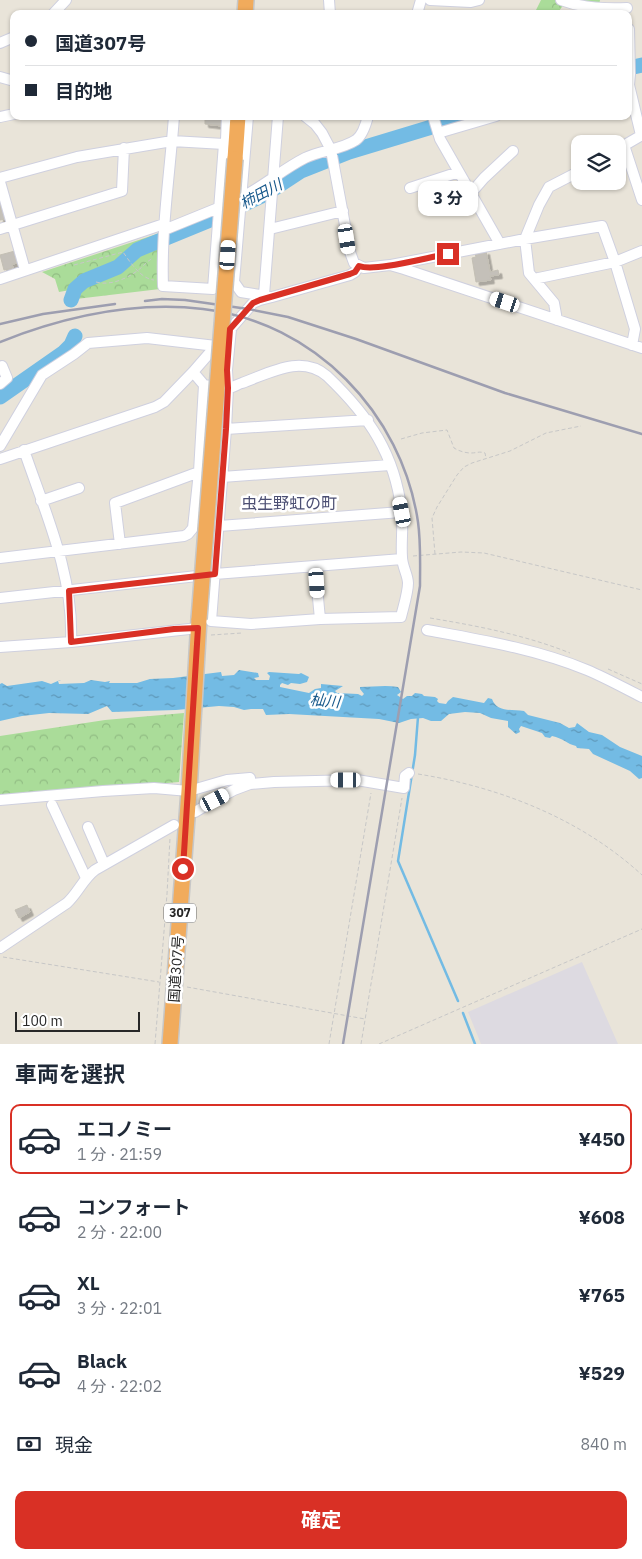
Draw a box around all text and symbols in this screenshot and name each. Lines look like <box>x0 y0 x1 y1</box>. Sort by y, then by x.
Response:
text: 国道307号 <box>55 31 146 55</box>
text: 目的地 <box>55 79 112 103</box>
map controls <box>571 135 626 190</box>
button: layers <box>571 135 626 190</box>
water label: 柿田川 <box>236 174 287 213</box>
callout: 3 分 <box>418 182 478 216</box>
text: 3 分 <box>433 188 463 208</box>
car <box>337 223 356 255</box>
car <box>219 240 236 270</box>
route end <box>437 243 459 265</box>
car <box>488 290 521 314</box>
district label: 虫生野虹の町 <box>241 493 337 513</box>
car <box>391 496 412 528</box>
car <box>308 568 325 598</box>
water label: 杣川 <box>309 690 343 711</box>
car <box>331 773 361 788</box>
car <box>198 787 231 813</box>
route start <box>172 858 194 880</box>
road number: 307 <box>164 904 196 922</box>
street label: 国道307号 <box>165 935 187 1003</box>
scale bar <box>15 1009 140 1032</box>
text: 100 m <box>22 1012 63 1030</box>
text: 車両を選択 <box>15 1059 125 1088</box>
icon: car <box>17 1117 62 1162</box>
text: エコノミー <box>77 1117 172 1141</box>
text: ¥450 <box>578 1127 625 1151</box>
text: 1 分 · 21:59 <box>77 1144 162 1164</box>
icon: car <box>17 1195 62 1240</box>
text: コンフォート <box>77 1195 190 1219</box>
text: ¥608 <box>578 1205 625 1229</box>
text: 2 分 · 22:00 <box>77 1222 162 1242</box>
text: XL <box>77 1271 100 1295</box>
icon: car <box>17 1273 62 1318</box>
text: ¥765 <box>578 1283 625 1307</box>
text: 3 分 · 22:01 <box>77 1298 162 1318</box>
text: Black <box>77 1349 127 1373</box>
icon: car <box>17 1351 62 1396</box>
text: ¥529 <box>578 1361 625 1385</box>
text: 4 分 · 22:02 <box>77 1376 162 1396</box>
icon: cash <box>15 1430 43 1458</box>
text: 現金 <box>55 1433 93 1457</box>
text: 840 m <box>580 1434 627 1454</box>
button: 確定 <box>15 1491 627 1549</box>

